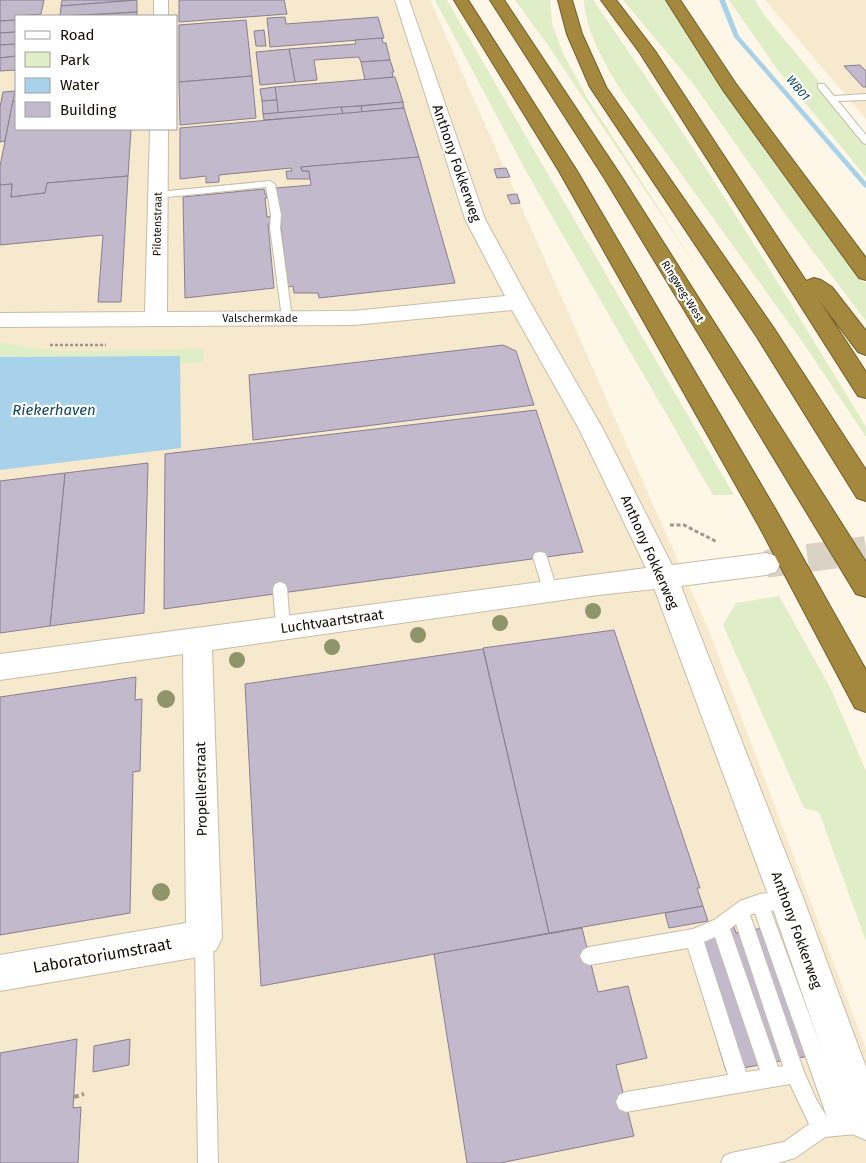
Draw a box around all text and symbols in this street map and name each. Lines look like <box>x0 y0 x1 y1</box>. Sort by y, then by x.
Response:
legend <box>15 15 178 130</box>
text: Road <box>60 26 95 44</box>
text: Park <box>60 51 90 69</box>
water label: WB01 <box>783 73 813 103</box>
text: Water <box>60 76 99 94</box>
text: Building <box>60 101 116 119</box>
street label: Anthony Fokkerweg <box>428 102 485 225</box>
street label: Pilotenstraat <box>150 192 165 256</box>
street label: Ringweg-West <box>659 258 707 324</box>
street label: Valschermkade <box>222 312 298 325</box>
water label: Riekerhaven <box>12 401 96 419</box>
street label: Anthony Fokkerweg <box>617 493 683 613</box>
street label: Luchtvaartstraat <box>279 606 386 637</box>
street label: Propellerstraat <box>192 741 211 836</box>
street label: Anthony Fokkerweg <box>767 869 826 992</box>
street label: Laboratoriumstraat <box>31 934 173 977</box>

